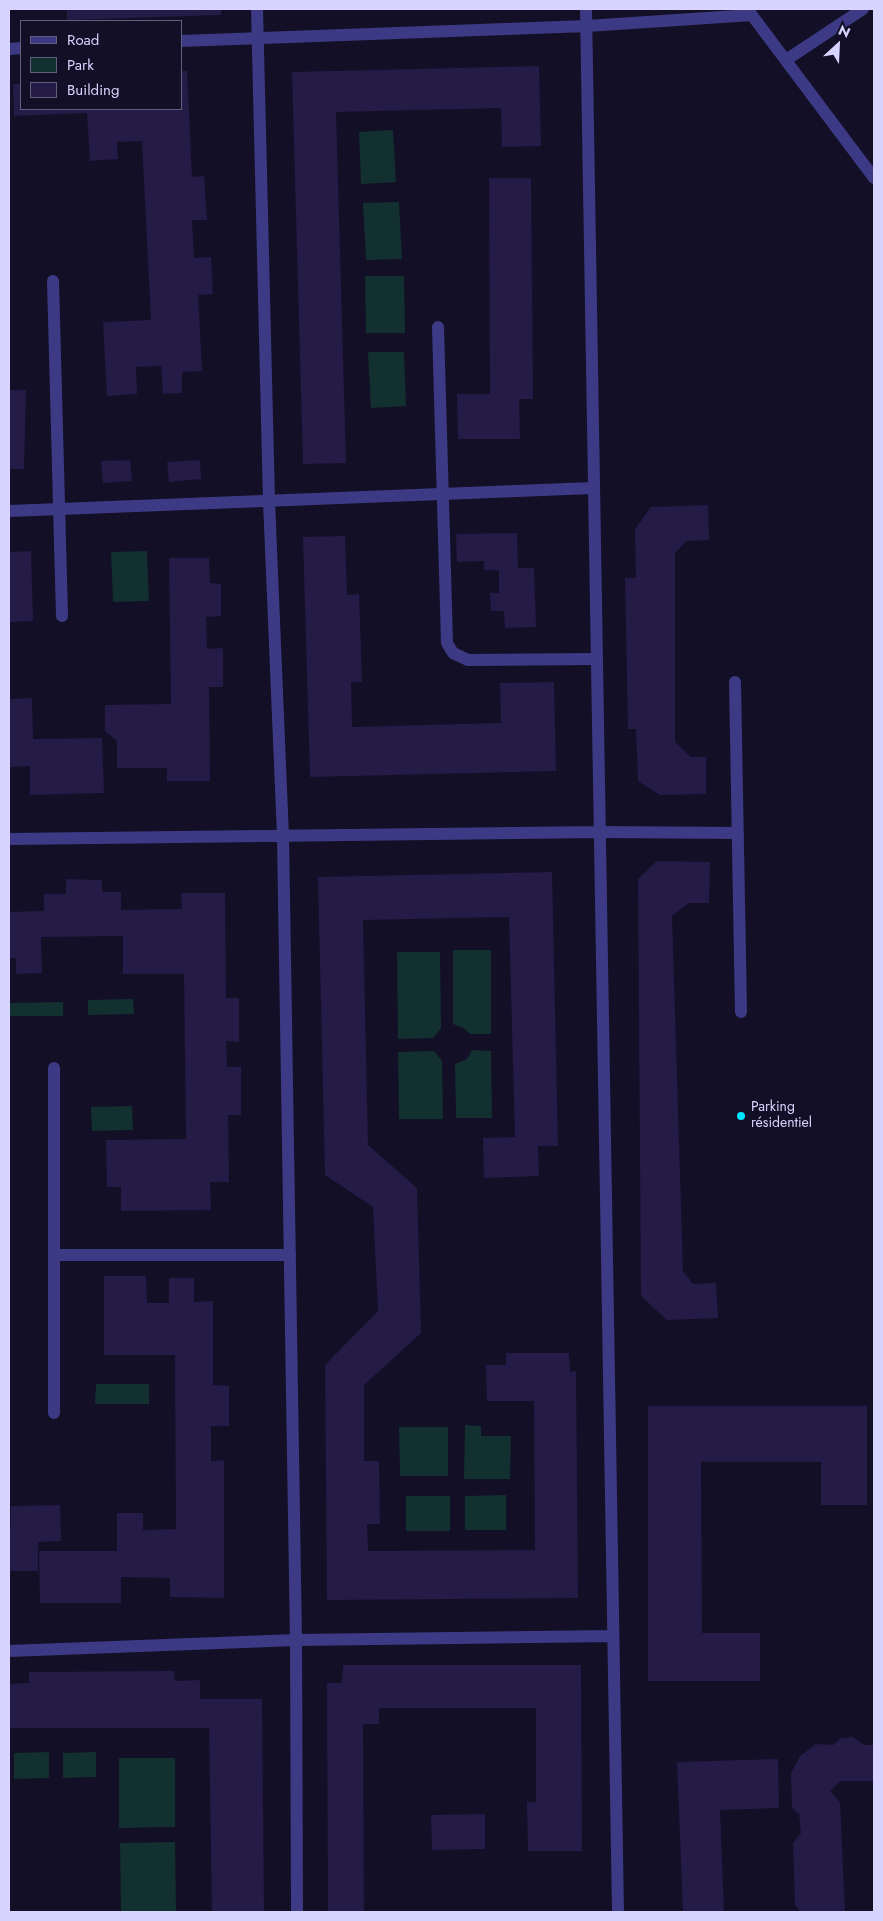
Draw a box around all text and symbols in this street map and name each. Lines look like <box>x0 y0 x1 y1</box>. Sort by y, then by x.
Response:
legend <box>20 20 182 110</box>
north arrow <box>813 20 863 70</box>
text: N <box>835 20 854 43</box>
text: Road <box>67 29 99 51</box>
text: Park <box>67 54 94 76</box>
text: Building <box>67 79 119 101</box>
place label: Parking résidentiel <box>751 1100 812 1132</box>
marker: Parking résidentiel <box>735 1110 747 1122</box>

